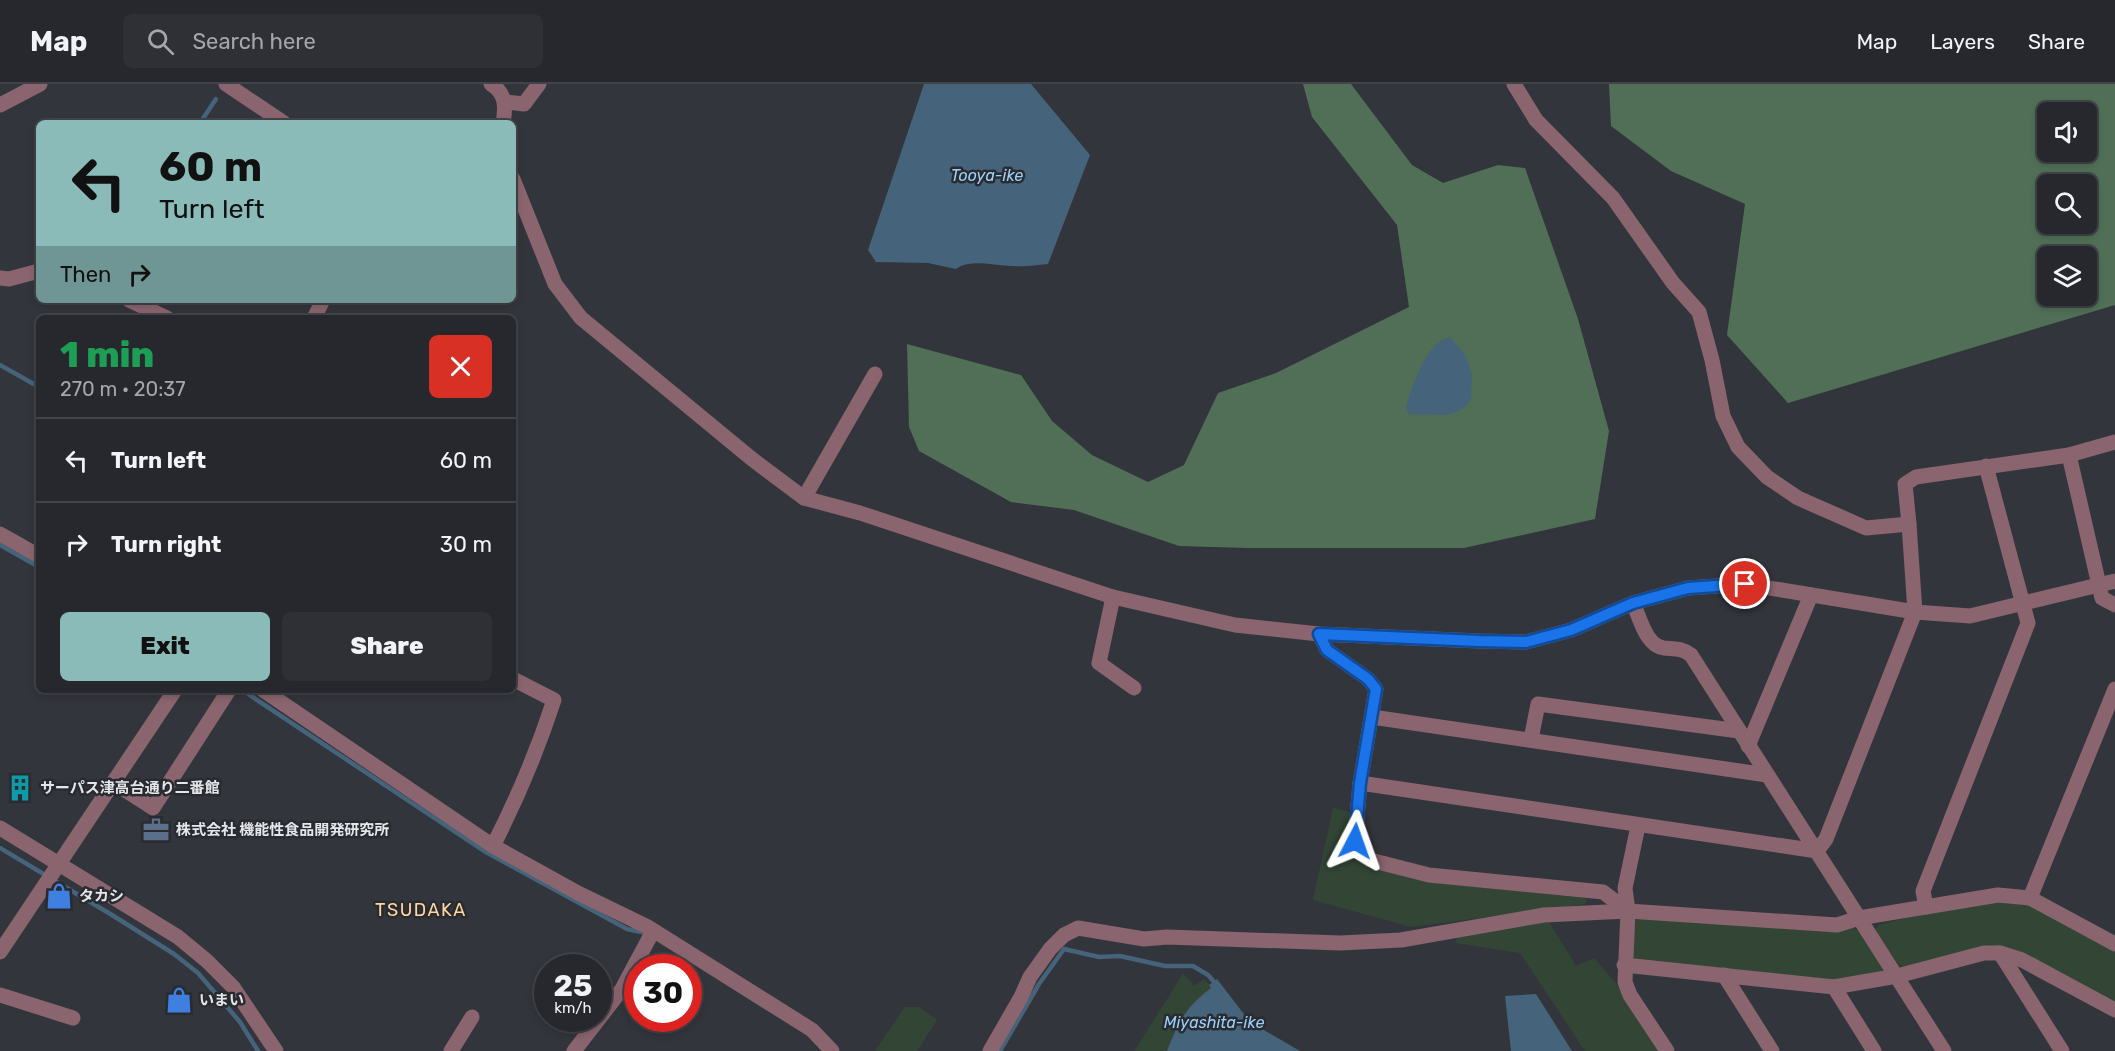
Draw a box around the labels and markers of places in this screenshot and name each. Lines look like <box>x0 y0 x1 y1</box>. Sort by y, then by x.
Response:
pin <box>1719 558 1770 609</box>
building icon: サーパス津高台通り二番館 <box>5 773 35 803</box>
place label: サーパス津高台通り二番館 <box>40 779 220 797</box>
office icon: 株式会社 機能性食品開発研究所 <box>141 815 171 845</box>
place label: 株式会社 機能性食品開発研究所 <box>176 821 389 839</box>
shop icon: タカシ <box>44 881 74 911</box>
place label: タカシ <box>79 887 124 905</box>
shop icon: いまい <box>164 985 194 1015</box>
place label: いまい <box>199 991 244 1009</box>

